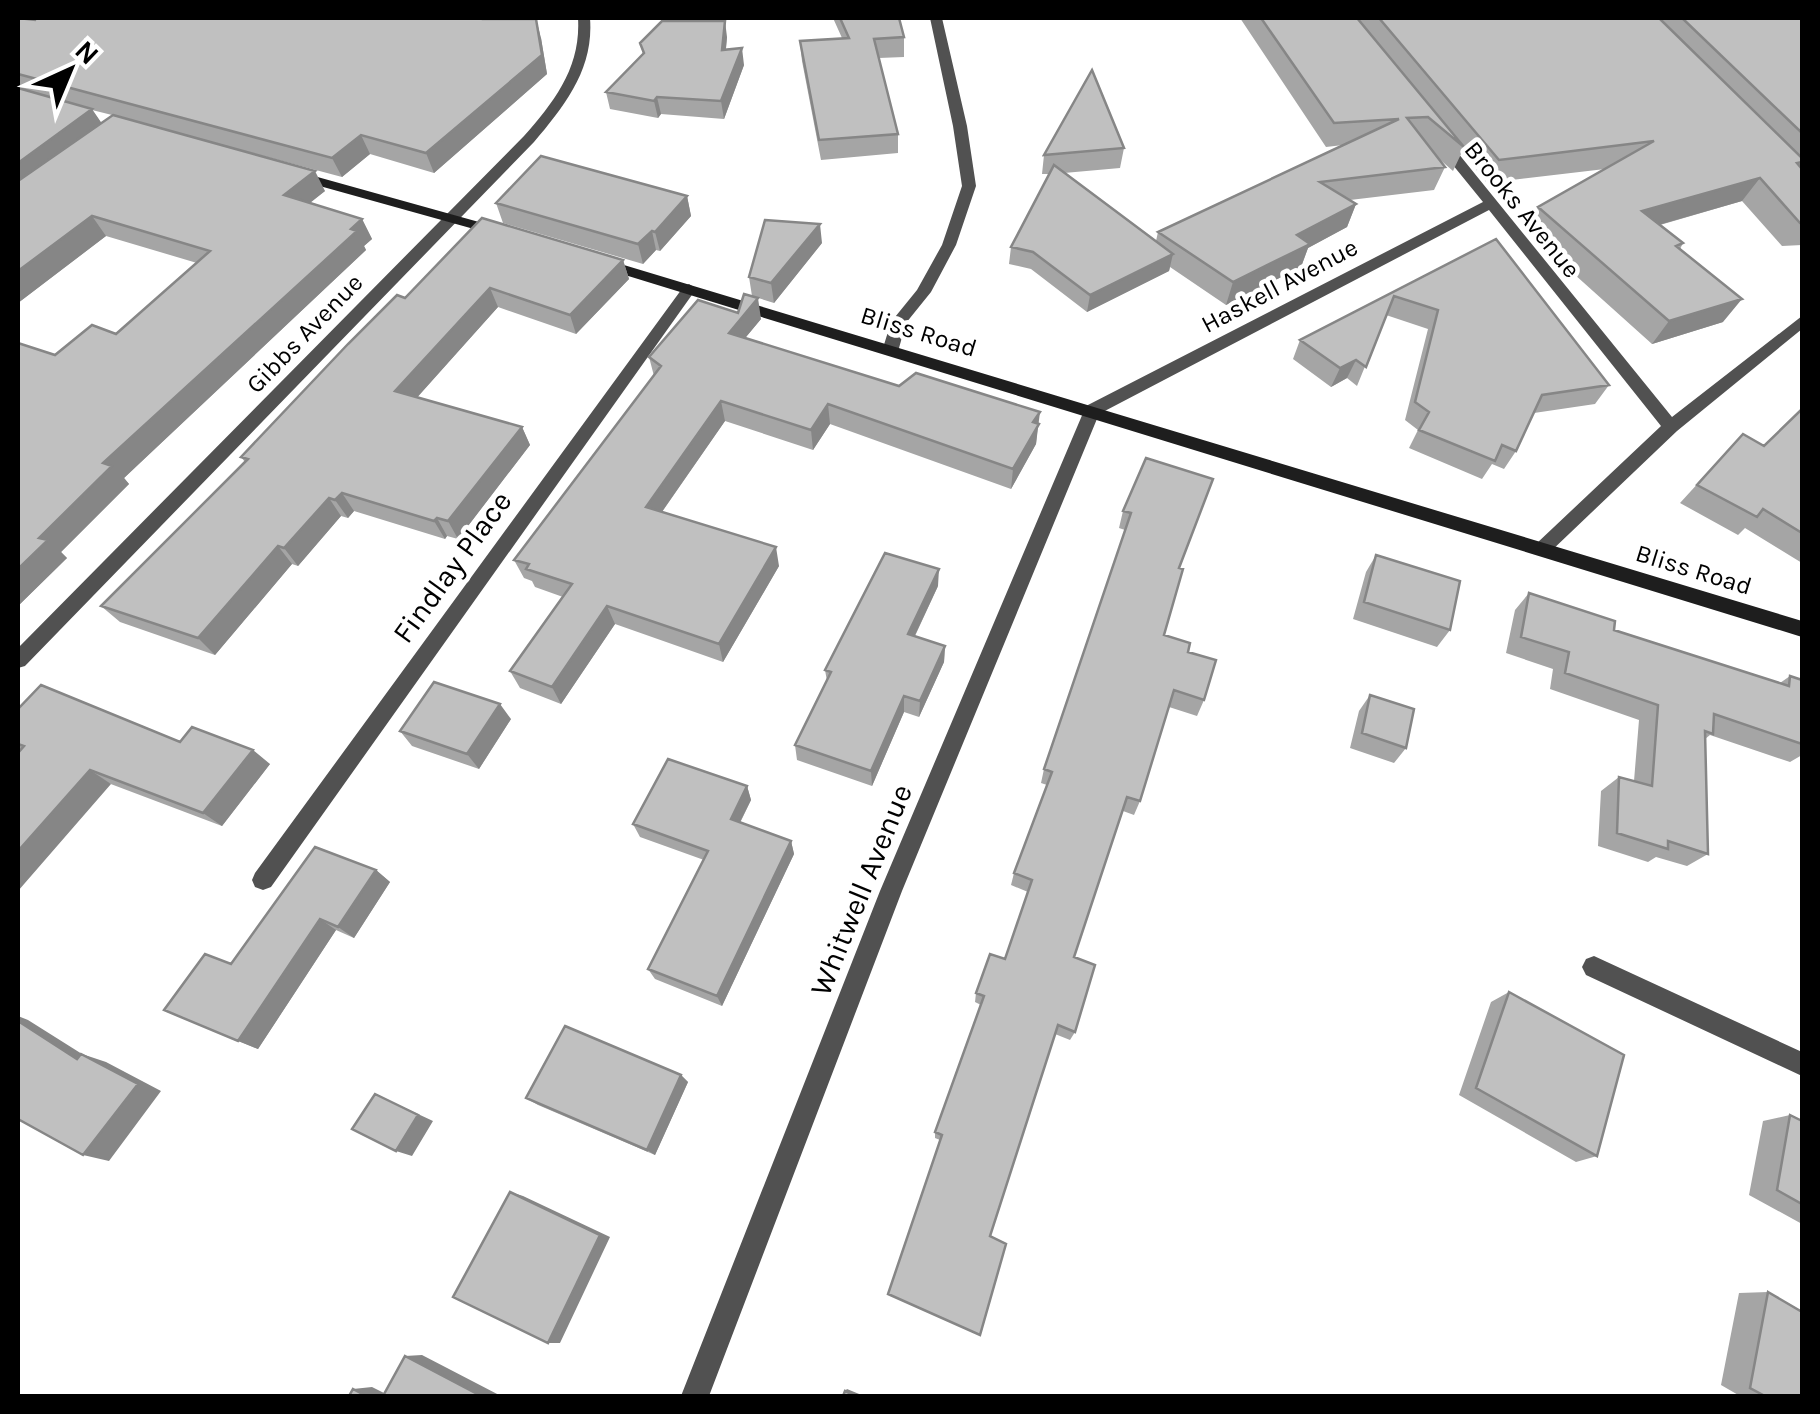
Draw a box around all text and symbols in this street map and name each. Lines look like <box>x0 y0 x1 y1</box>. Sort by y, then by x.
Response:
north arrow <box>20 20 120 120</box>
text: N <box>68 34 106 71</box>
street label: Brooks Avenue <box>1459 135 1587 283</box>
street label: Haskell Avenue <box>1196 232 1362 339</box>
street label: Gibbs Avenue <box>240 268 368 399</box>
street label: Bliss Road <box>857 300 980 363</box>
street label: Findlay Place <box>385 484 519 650</box>
street label: Bliss Road <box>1632 538 1755 601</box>
street label: Whitwell Avenue <box>802 779 920 1001</box>

